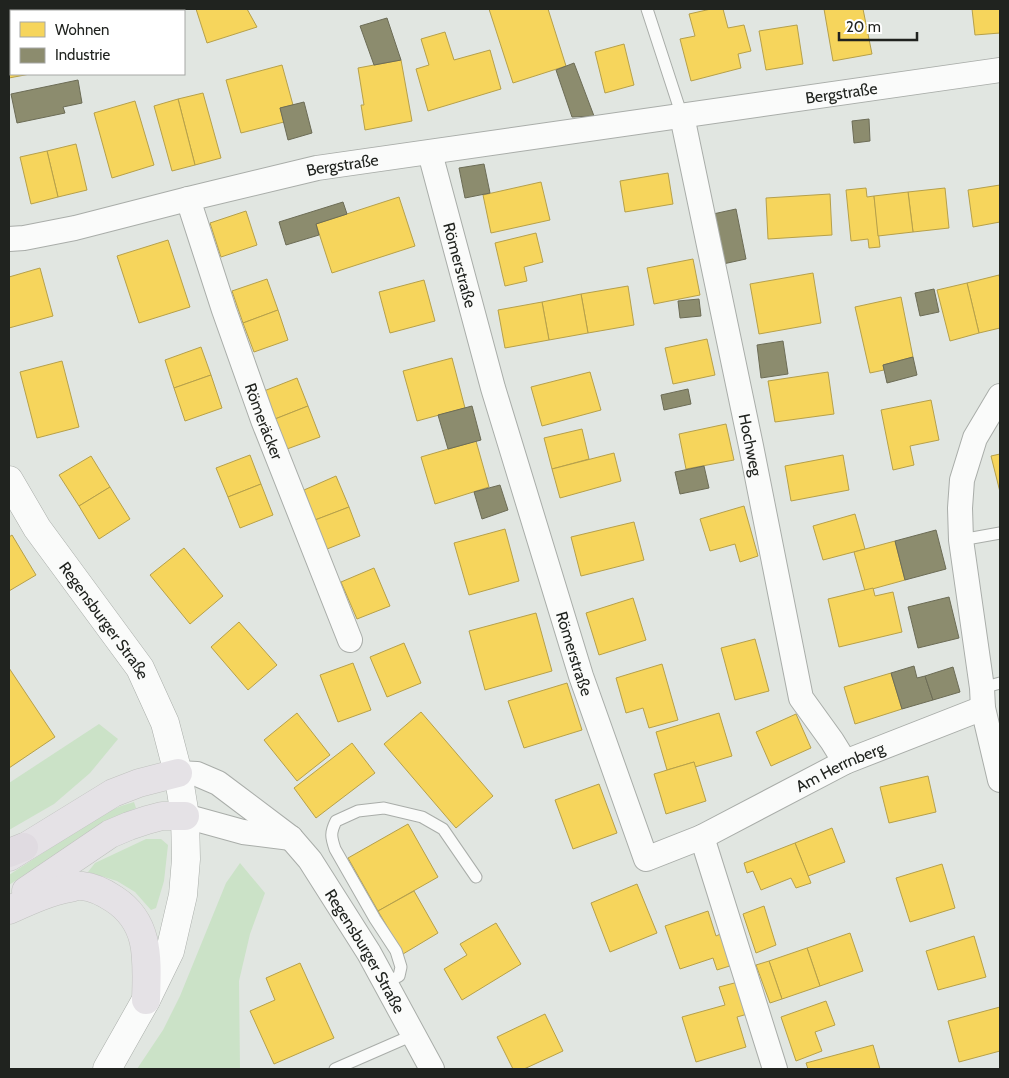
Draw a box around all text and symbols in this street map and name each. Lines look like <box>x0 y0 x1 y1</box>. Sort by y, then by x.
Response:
legend <box>10 10 185 75</box>
scale bar <box>839 10 916 42</box>
text: 20 m <box>846 18 881 36</box>
text: Wohnen <box>55 21 109 39</box>
text: Industrie <box>55 46 110 64</box>
street label: Bergstraße <box>804 78 879 107</box>
street label: Bergstraße <box>304 150 380 180</box>
street label: Römerstraße <box>440 220 481 310</box>
street label: Römeräcker <box>241 380 288 463</box>
street label: Hochweg <box>735 412 766 479</box>
street label: Regensburger Straße <box>55 558 153 682</box>
street label: Römerstraße <box>552 609 597 698</box>
street label: Am Herrnberg <box>792 738 888 796</box>
street label: Regensburger Straße <box>321 885 409 1016</box>

